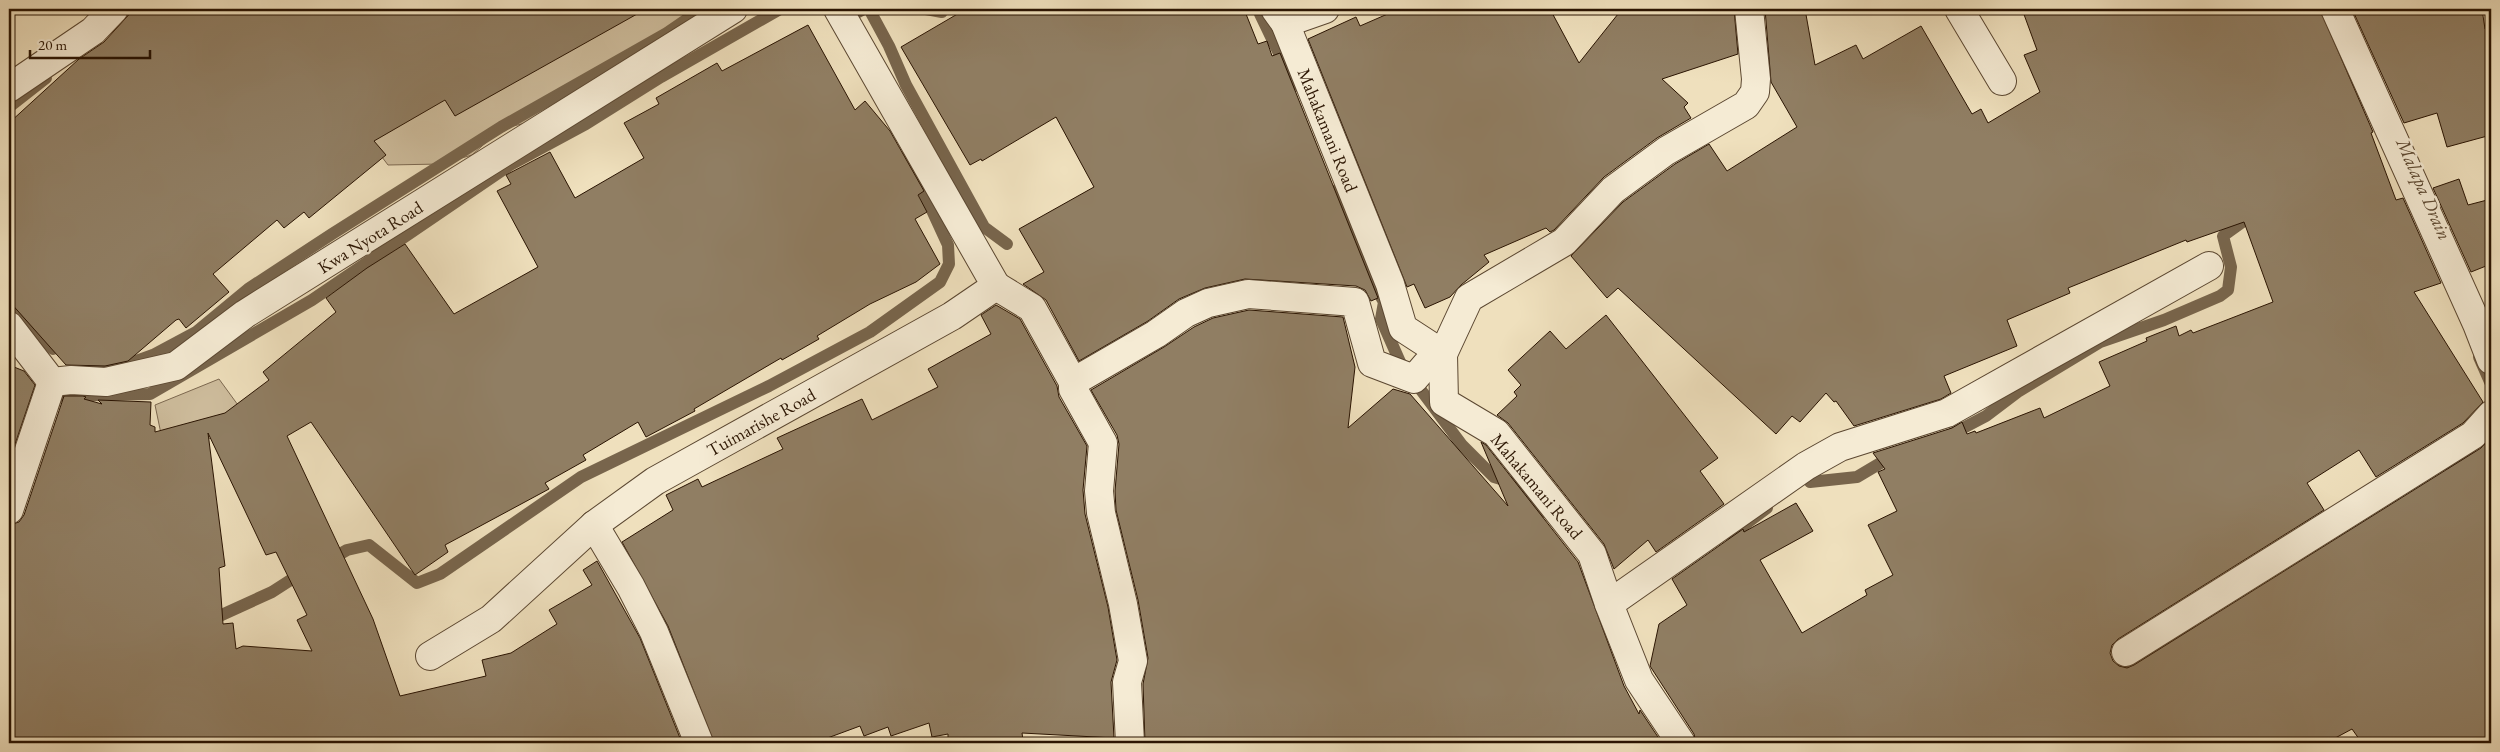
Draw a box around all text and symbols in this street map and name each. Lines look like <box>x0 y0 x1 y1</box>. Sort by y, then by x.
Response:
scale bar <box>30 28 150 60</box>
text: 20 m <box>38 35 67 54</box>
street label: Mahakamani Road <box>1293 65 1364 196</box>
water label: Malapa Drain <box>2390 133 2458 244</box>
street label: Kwa Nyota Road <box>313 195 428 278</box>
street label: Tuimarishe Road <box>703 382 820 461</box>
street label: Mahakamani Road <box>1486 428 1589 544</box>

